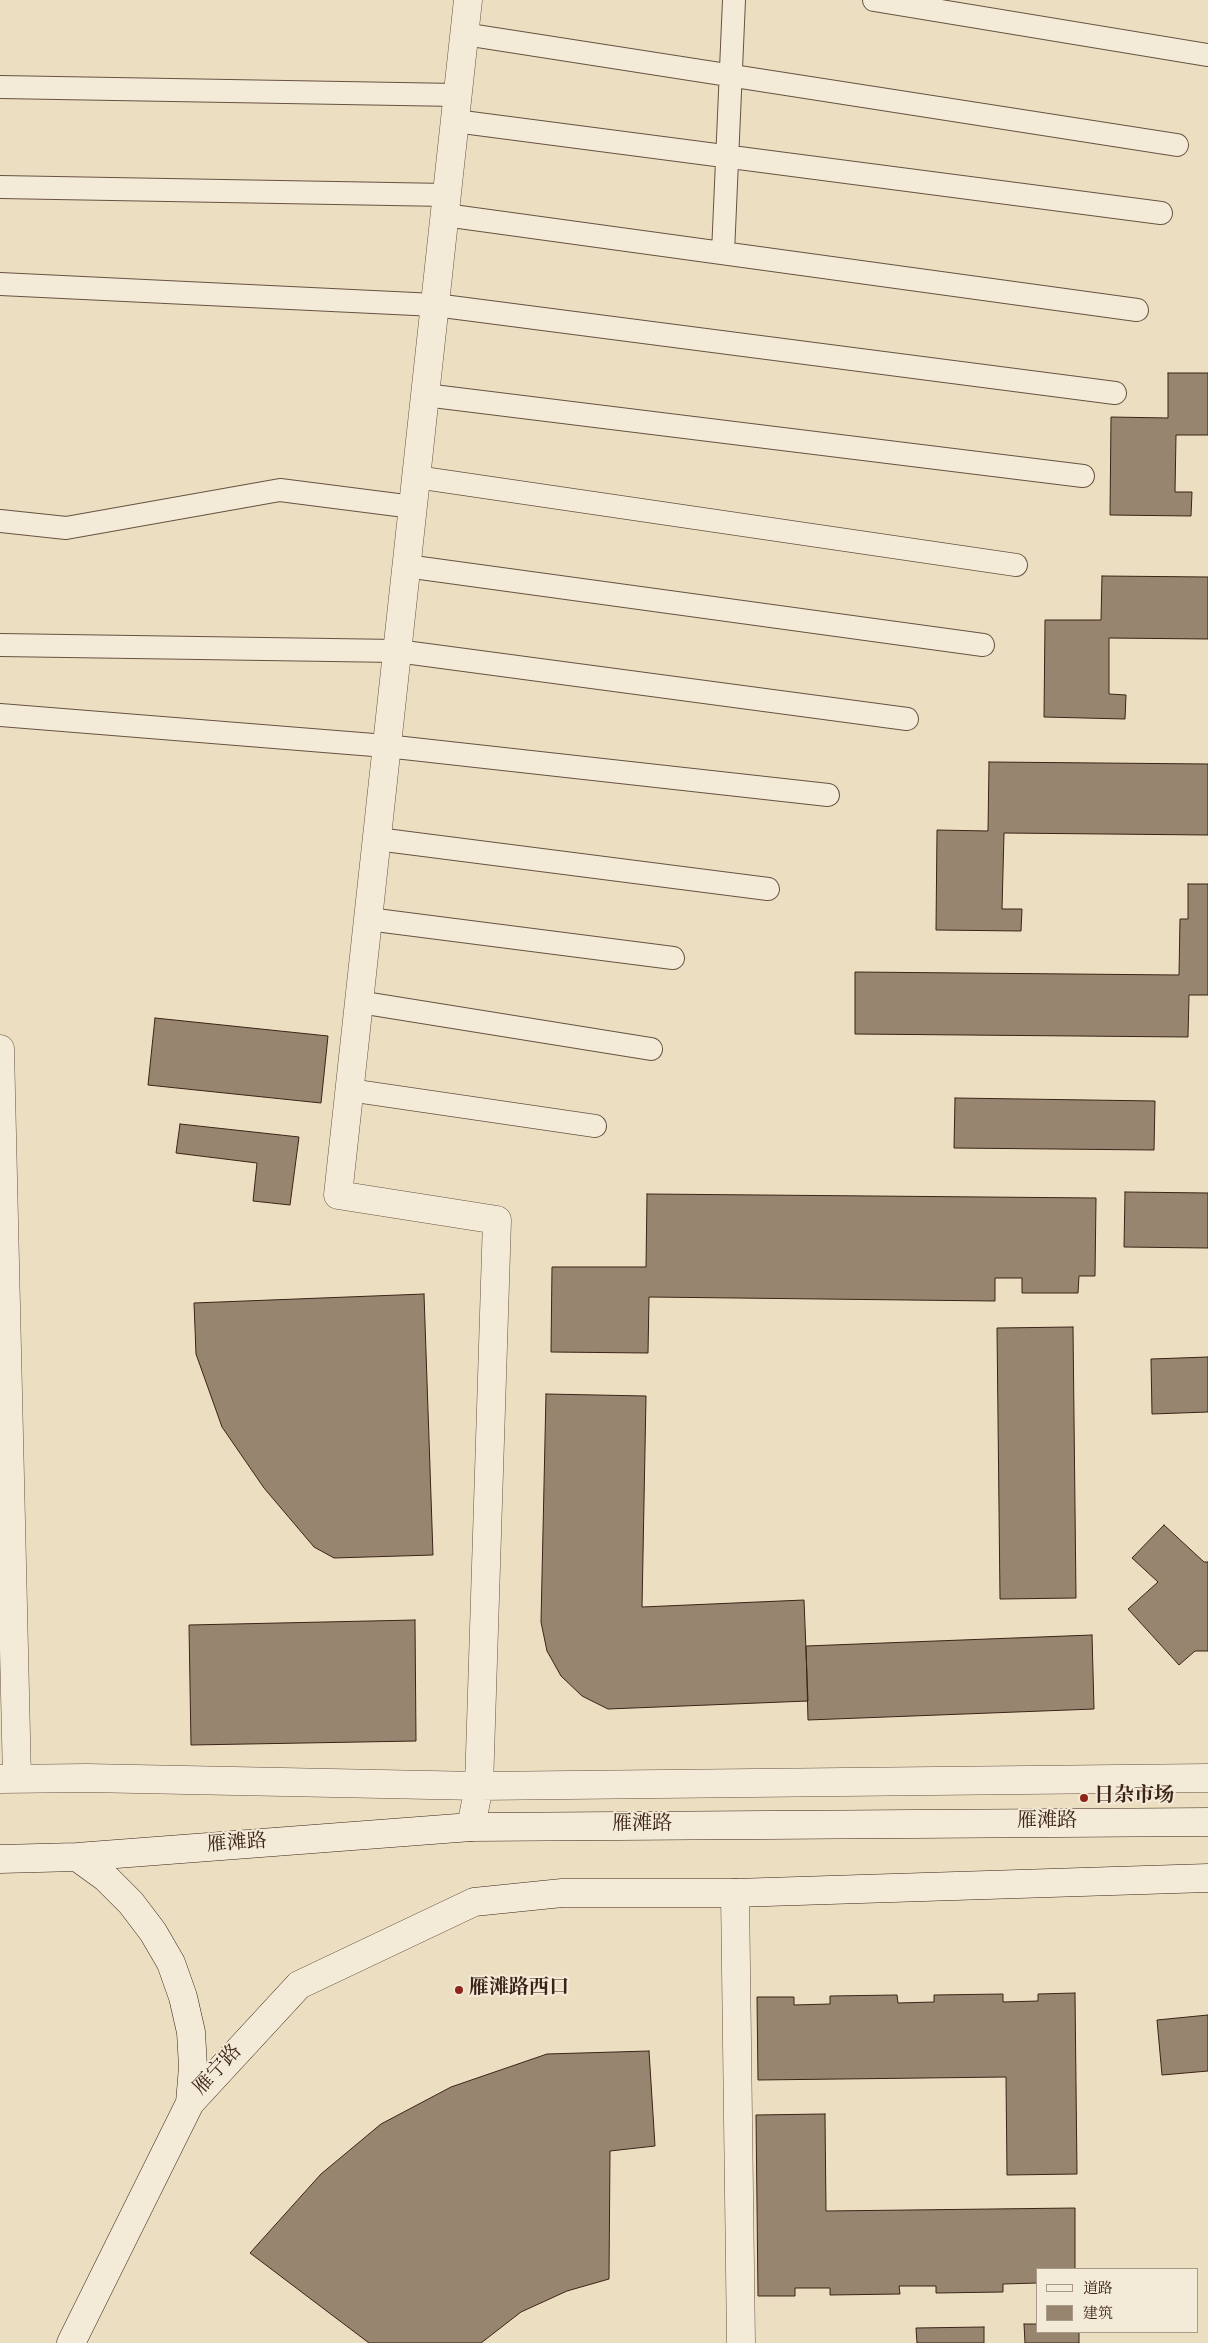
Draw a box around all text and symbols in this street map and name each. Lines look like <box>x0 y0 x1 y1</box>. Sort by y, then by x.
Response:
place label: 日杂市场 <box>1094 1786 1174 1810</box>
marker: 日杂市场 <box>1078 1792 1090 1804</box>
street label: 雁滩路 <box>1017 1811 1077 1835</box>
street label: 雁滩路 <box>612 1814 672 1838</box>
street label: 雁滩路 <box>206 1831 268 1859</box>
place label: 雁滩路西口 <box>469 1978 569 2002</box>
marker: 雁滩路西口 <box>453 1984 465 1996</box>
street label: 雁宁路 <box>190 2041 248 2101</box>
legend <box>1036 2268 1198 2333</box>
text: 道路 <box>1083 2279 1113 2300</box>
text: 建筑 <box>1083 2304 1113 2325</box>

